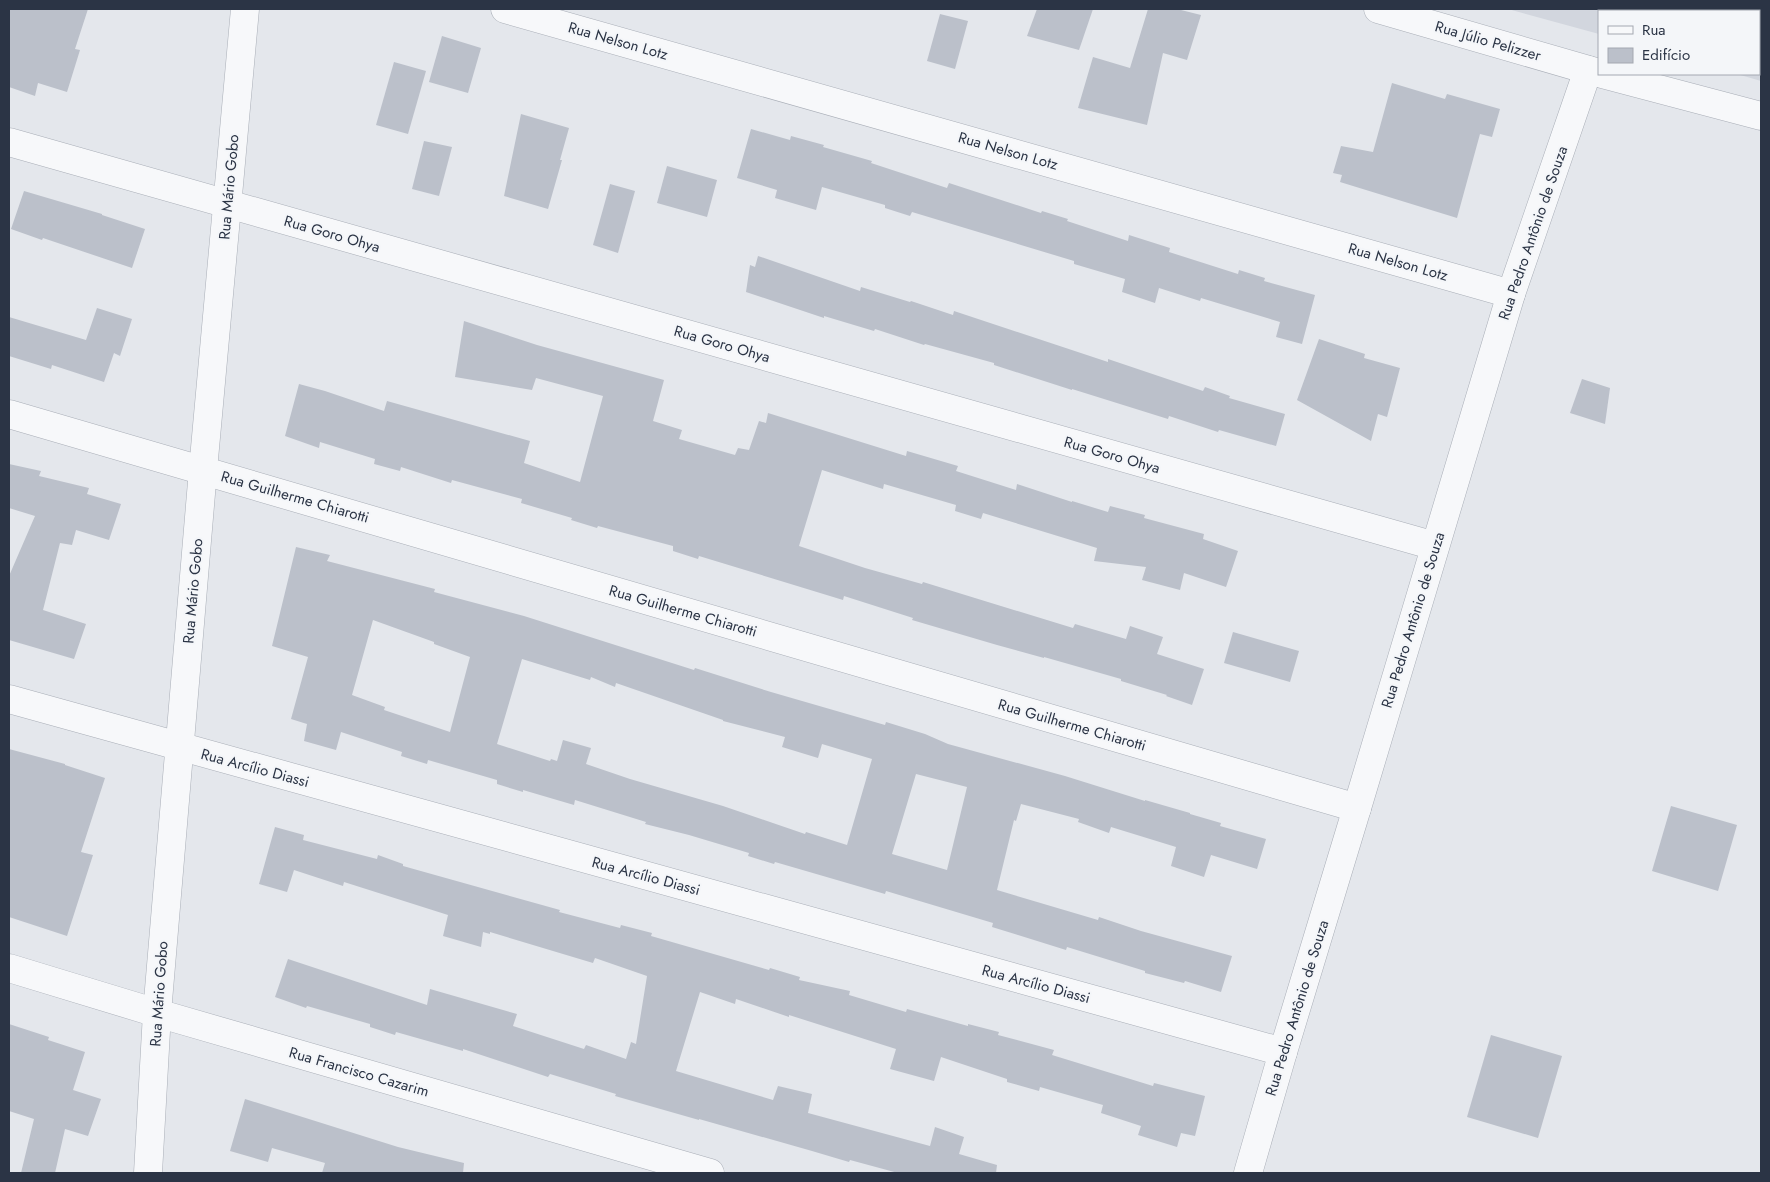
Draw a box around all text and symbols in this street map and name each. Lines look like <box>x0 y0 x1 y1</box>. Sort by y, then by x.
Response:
legend <box>1598 10 1760 75</box>
street label: Rua Júlio Pelizzer <box>1432 15 1544 67</box>
street label: Rua Nelson Lotz <box>566 16 671 66</box>
text: Rua <box>1642 19 1666 41</box>
text: Edifício <box>1642 44 1690 66</box>
street label: Rua Nelson Lotz <box>956 126 1061 176</box>
street label: Rua Mário Gobo <box>213 133 245 241</box>
street label: Rua Pedro Antônio de Souza <box>1493 143 1573 323</box>
street label: Rua Goro Ohya <box>281 210 383 258</box>
street label: Rua Nelson Lotz <box>1346 237 1451 287</box>
street label: Rua Goro Ohya <box>671 320 773 368</box>
street label: Rua Goro Ohya <box>1061 431 1163 479</box>
street label: Rua Guilherme Chiarotti <box>218 465 372 529</box>
street label: Rua Pedro Antônio de Souza <box>1376 529 1450 711</box>
street label: Rua Mário Gobo <box>177 537 209 645</box>
street label: Rua Guilherme Chiarotti <box>606 579 760 643</box>
street label: Rua Guilherme Chiarotti <box>995 693 1149 757</box>
street label: Rua Arcílio Diassi <box>198 743 312 793</box>
street label: Rua Arcílio Diassi <box>589 851 703 901</box>
street label: Rua Pedro Antônio de Souza <box>1260 917 1334 1099</box>
street label: Rua Mário Gobo <box>144 941 174 1047</box>
street label: Rua Arcílio Diassi <box>979 959 1093 1009</box>
street label: Rua Francisco Cazarim <box>286 1041 432 1103</box>

